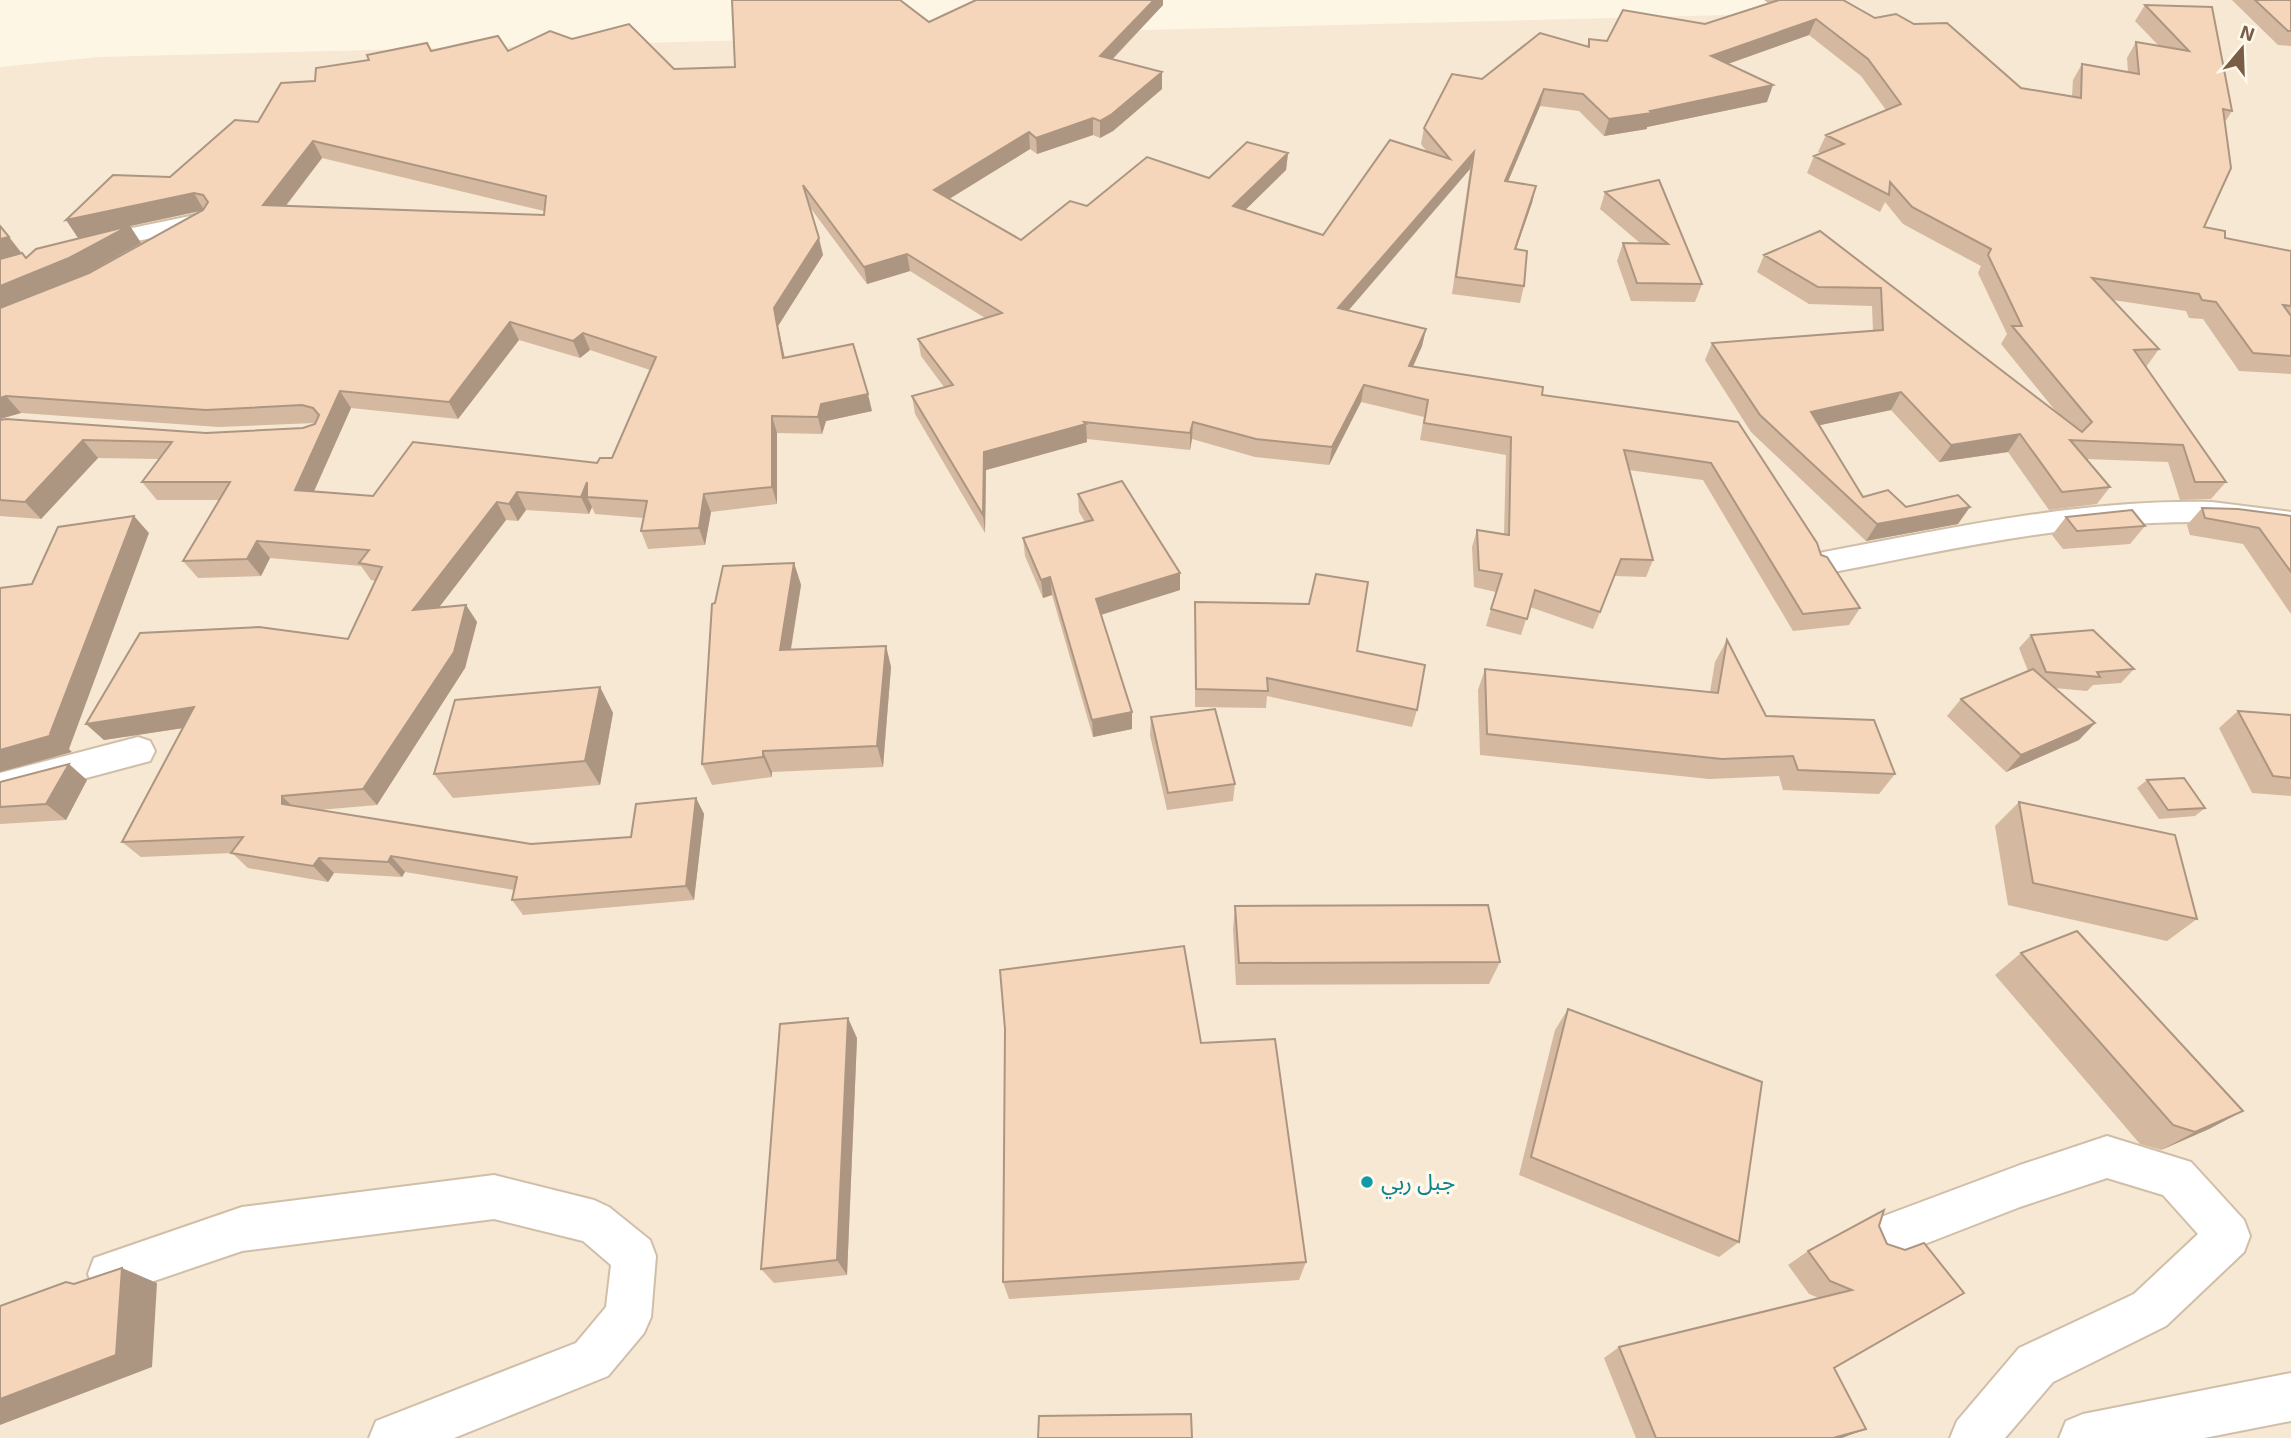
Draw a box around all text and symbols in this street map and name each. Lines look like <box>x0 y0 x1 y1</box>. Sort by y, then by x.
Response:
north arrow <box>2207 14 2277 84</box>
text: N <box>2237 19 2258 46</box>
place label: جبل ربي <box>1381 1167 1455 1199</box>
marker: جبل ربي <box>1359 1174 1375 1190</box>

